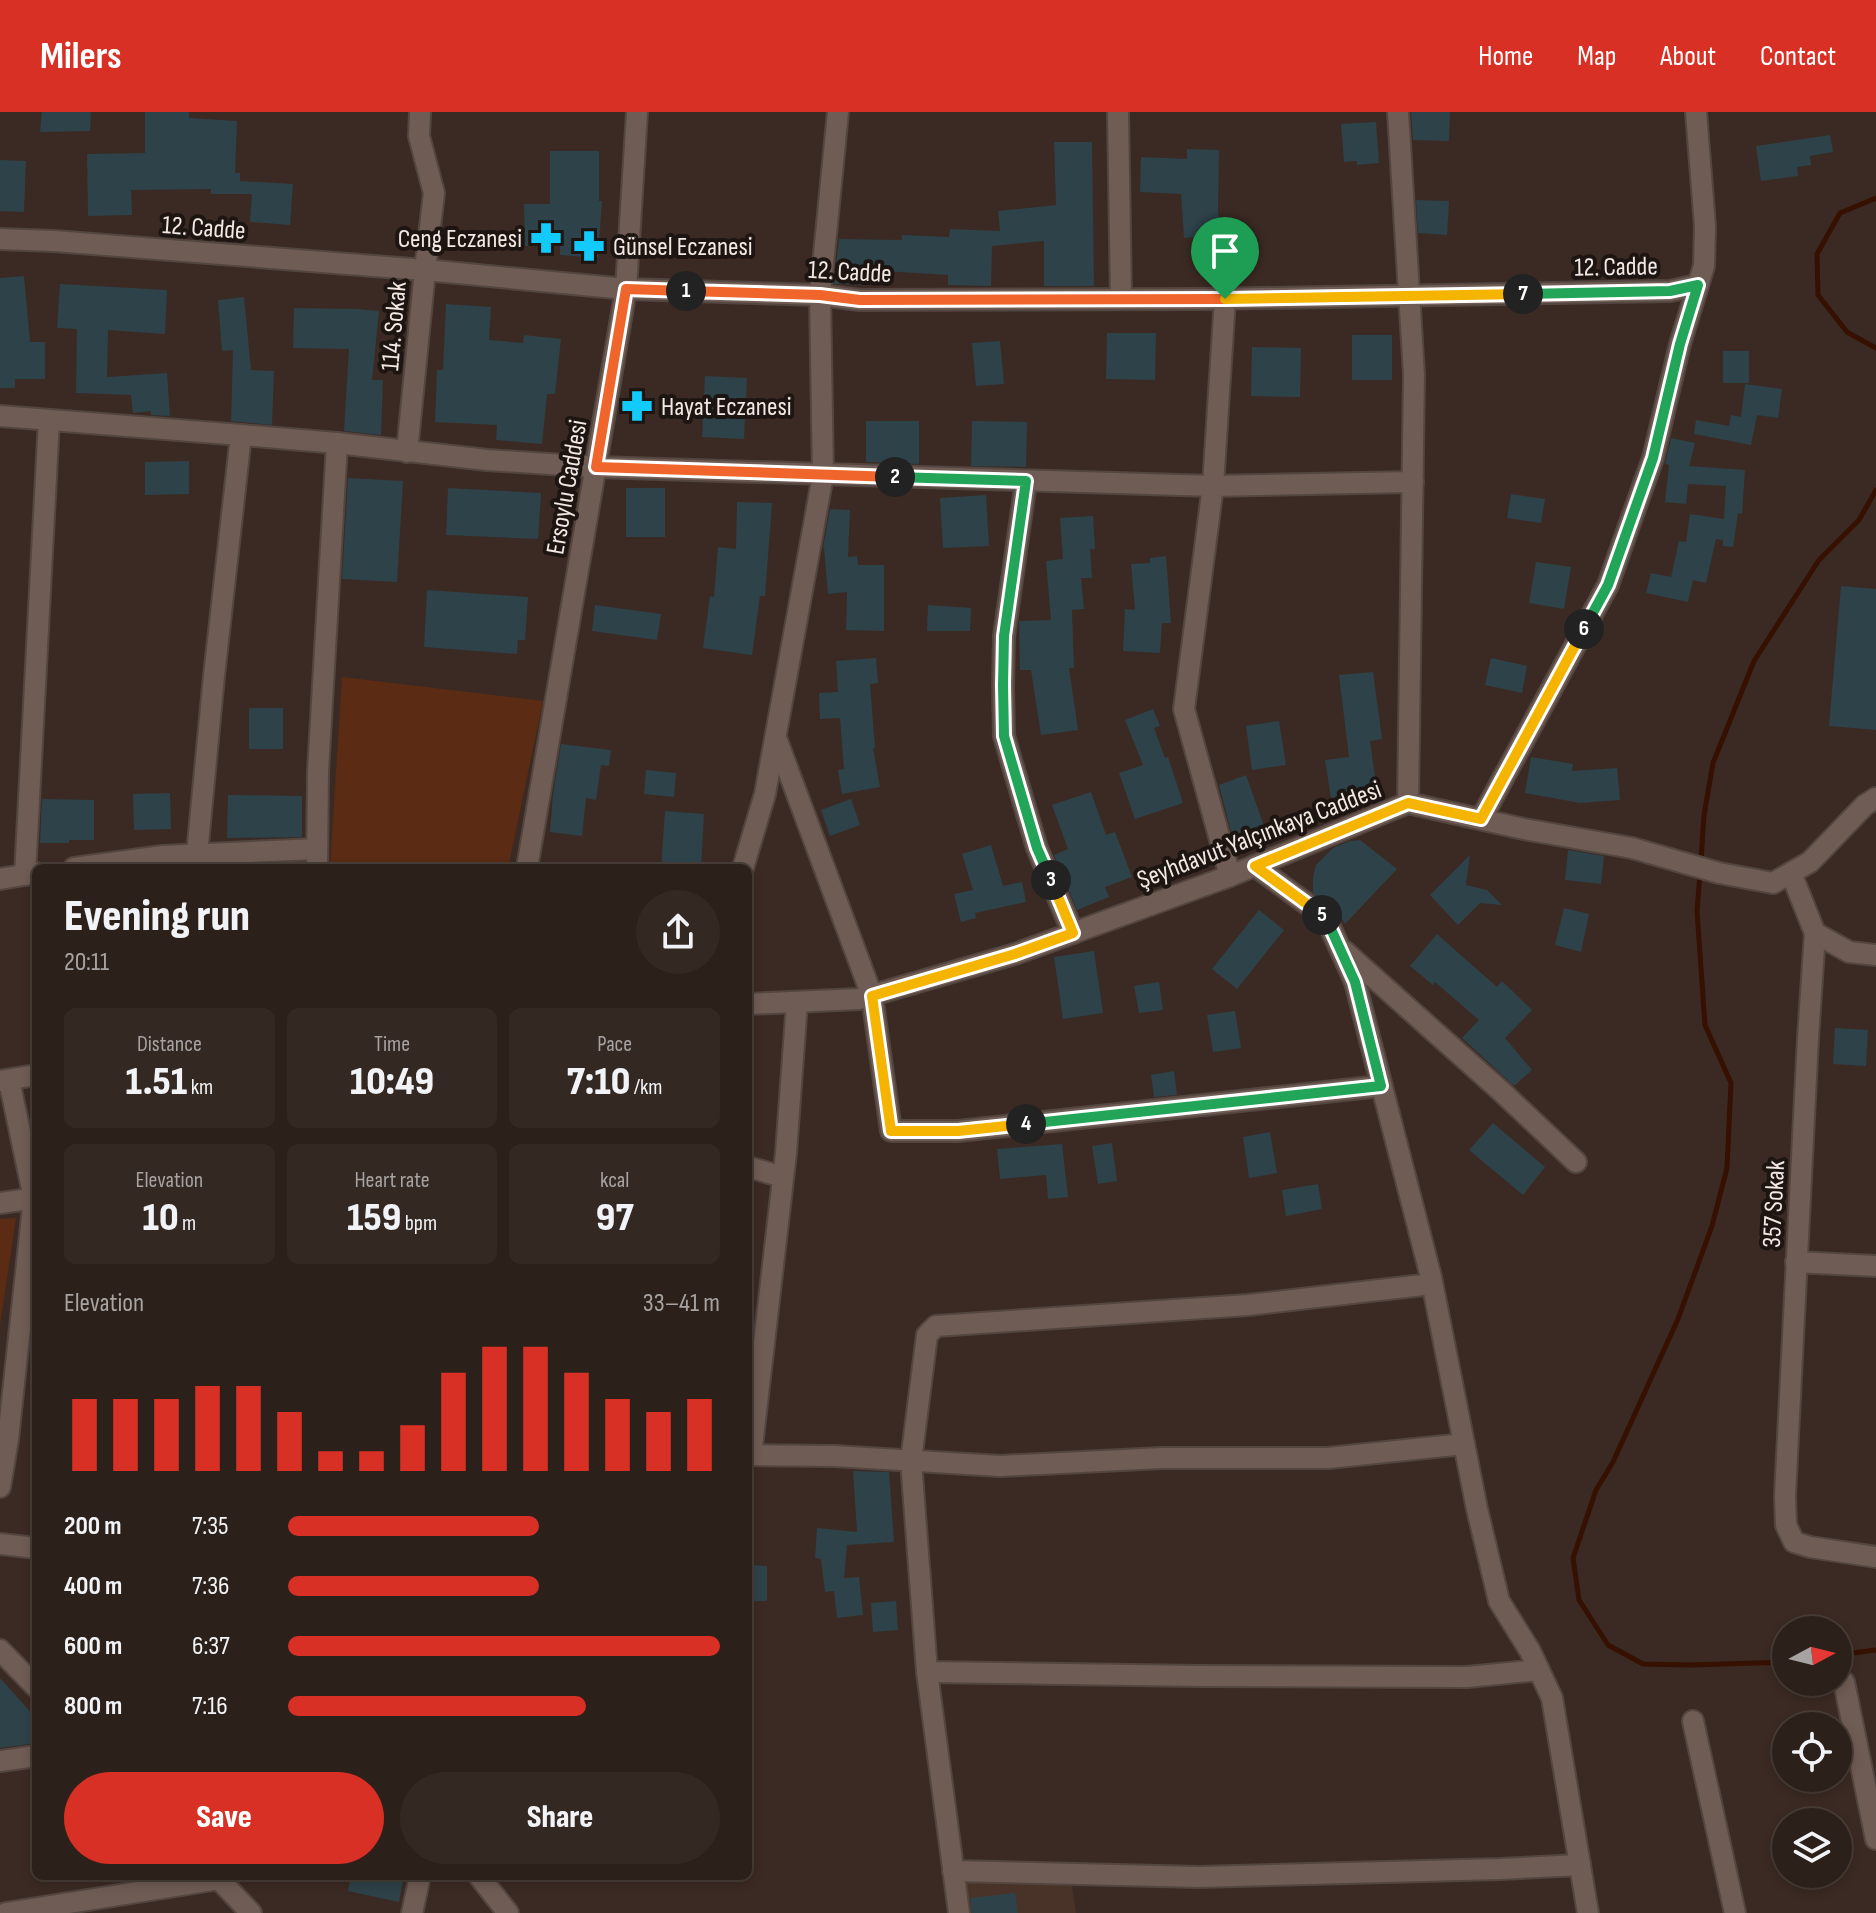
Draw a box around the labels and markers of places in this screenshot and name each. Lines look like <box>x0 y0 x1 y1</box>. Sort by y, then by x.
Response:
pin <box>1191 217 1259 299</box>
pharmacy icon: Ceng Eczanesi <box>529 221 563 255</box>
place label: Ceng Eczanesi <box>398 224 522 255</box>
pharmacy icon: Günsel Eczanesi <box>572 229 606 263</box>
place label: Günsel Eczanesi <box>613 232 753 263</box>
pin: 1 <box>666 271 706 311</box>
pin: 7 <box>1503 274 1543 314</box>
pharmacy icon: Hayat Eczanesi <box>620 389 654 423</box>
place label: Hayat Eczanesi <box>661 392 792 423</box>
pin: 2 <box>875 457 915 497</box>
pin: 6 <box>1564 609 1604 649</box>
pin: 3 <box>1031 860 1071 900</box>
pin: 5 <box>1302 895 1342 935</box>
pin: 4 <box>1006 1104 1046 1144</box>

